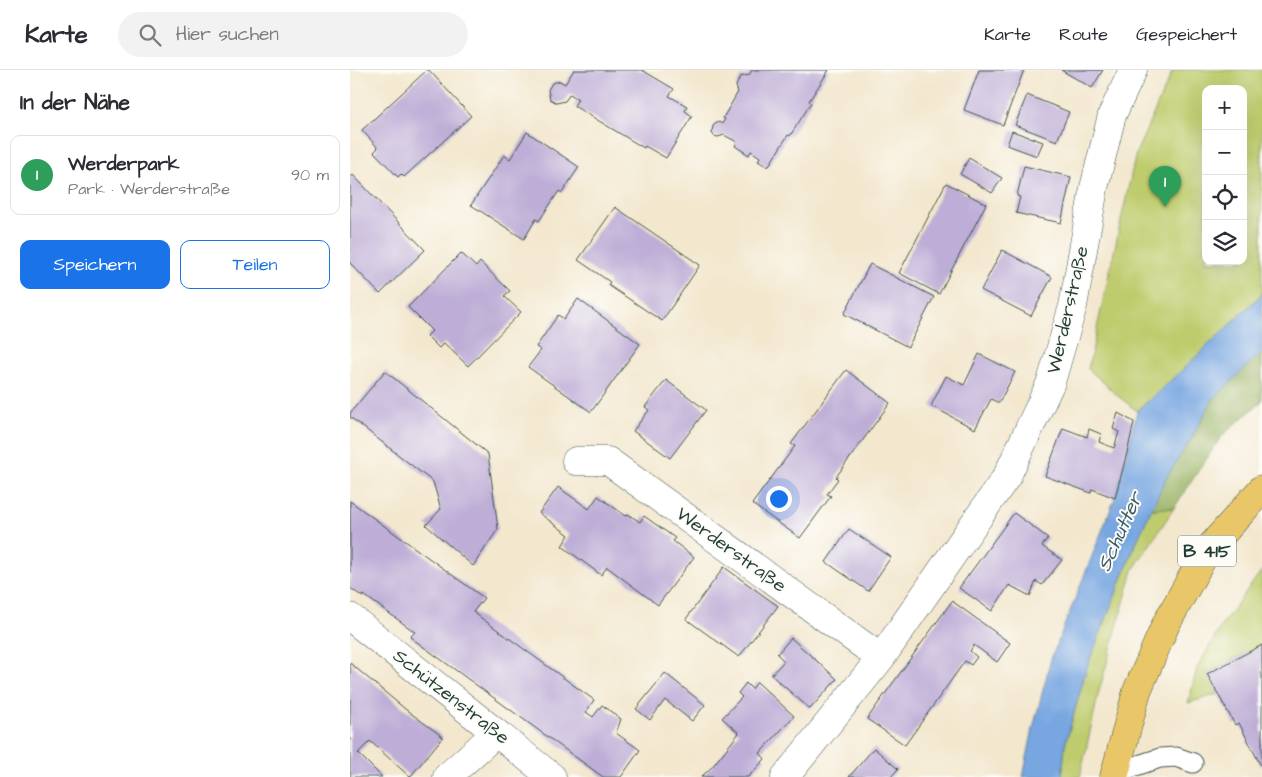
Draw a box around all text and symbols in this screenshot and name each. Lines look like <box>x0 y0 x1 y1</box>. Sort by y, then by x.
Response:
search box <box>118 12 468 57</box>
text: Karte <box>25 18 88 52</box>
icon: search <box>136 21 164 49</box>
text: Hier suchen <box>176 21 279 48</box>
text: Karte <box>984 22 1031 47</box>
text: Route <box>1059 22 1108 47</box>
text: Gespeichert <box>1136 22 1237 47</box>
map controls <box>1202 85 1247 265</box>
button: + <box>1202 85 1247 130</box>
text: In der Nähe <box>20 88 130 117</box>
button: − <box>1202 130 1247 175</box>
text: Werderpark <box>68 151 180 178</box>
text: 1 <box>36 164 38 186</box>
text: 90 m <box>291 164 329 186</box>
pin: 1 <box>1149 166 1181 207</box>
button: locate <box>1202 175 1247 220</box>
text: Park · Werderstraße <box>68 178 230 200</box>
button: layers <box>1202 220 1247 265</box>
button: Speichern <box>20 240 170 289</box>
button: Teilen <box>180 240 330 289</box>
street label: Werderstraße <box>1040 243 1096 377</box>
your location <box>766 486 792 512</box>
water label: Schutter <box>1090 486 1151 576</box>
street label: Werderstraße <box>670 501 792 599</box>
road number: B 415 <box>1178 536 1236 566</box>
street label: Schützenstraße <box>387 643 515 751</box>

